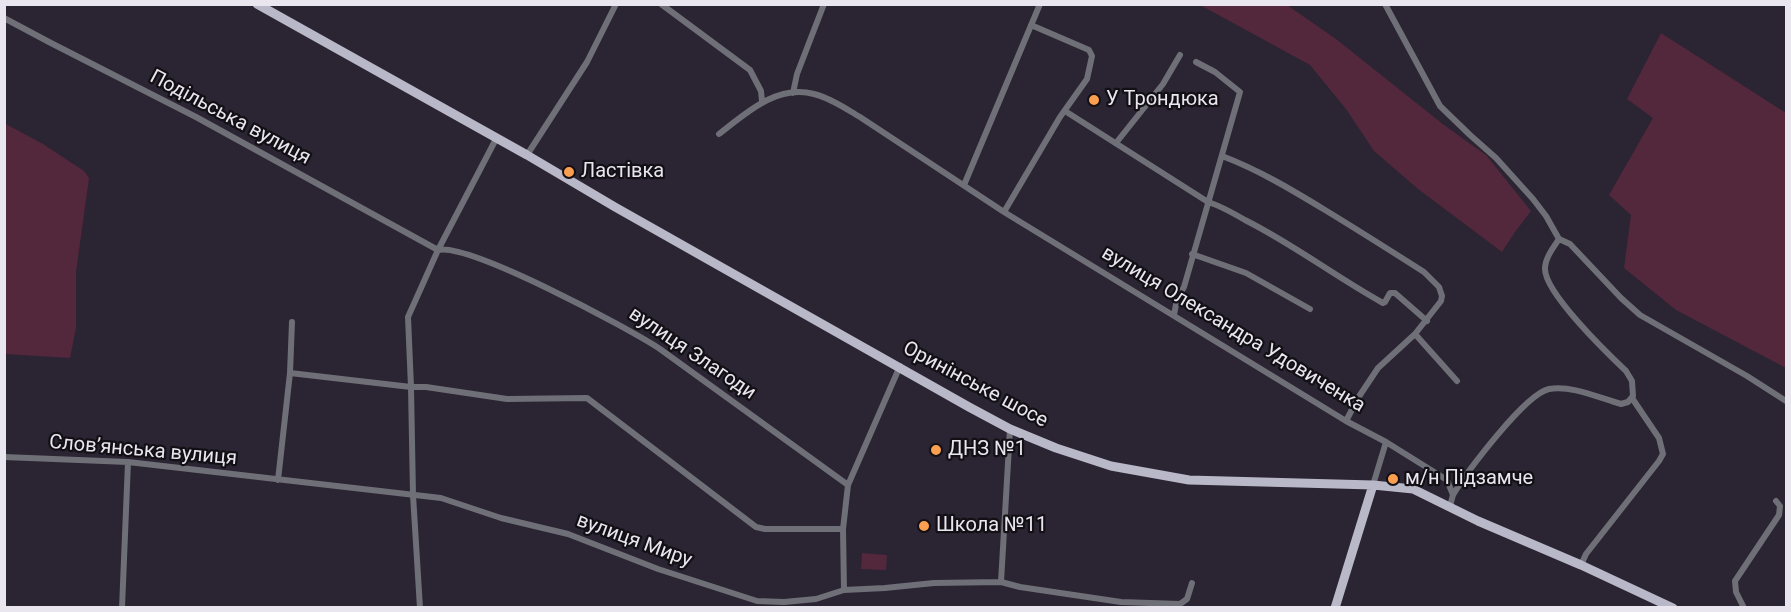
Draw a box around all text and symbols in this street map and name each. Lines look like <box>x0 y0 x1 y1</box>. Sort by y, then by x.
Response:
street label: Подільська вулиця <box>145 65 315 171</box>
place label: У Трондюка <box>1106 88 1219 112</box>
marker: У Трондюка <box>1087 93 1101 107</box>
place label: Ластівка <box>581 160 664 184</box>
marker: Ластівка <box>562 165 576 179</box>
street label: вулиця Олександра Удовиченка <box>1097 242 1369 418</box>
street label: вулиця Злагоди <box>624 303 760 405</box>
street label: Оринінське шосе <box>898 337 1052 433</box>
street label: Словʼянська вулиця <box>48 431 238 471</box>
place label: ДНЗ №1 <box>948 438 1026 462</box>
marker: ДНЗ №1 <box>929 443 943 457</box>
place label: м/н Підзамче <box>1405 467 1533 491</box>
marker: м/н Підзамче <box>1386 472 1400 486</box>
street label: вулиця Миру <box>573 509 695 573</box>
place label: Школа №11 <box>936 514 1047 538</box>
marker: Школа №11 <box>917 519 931 533</box>

